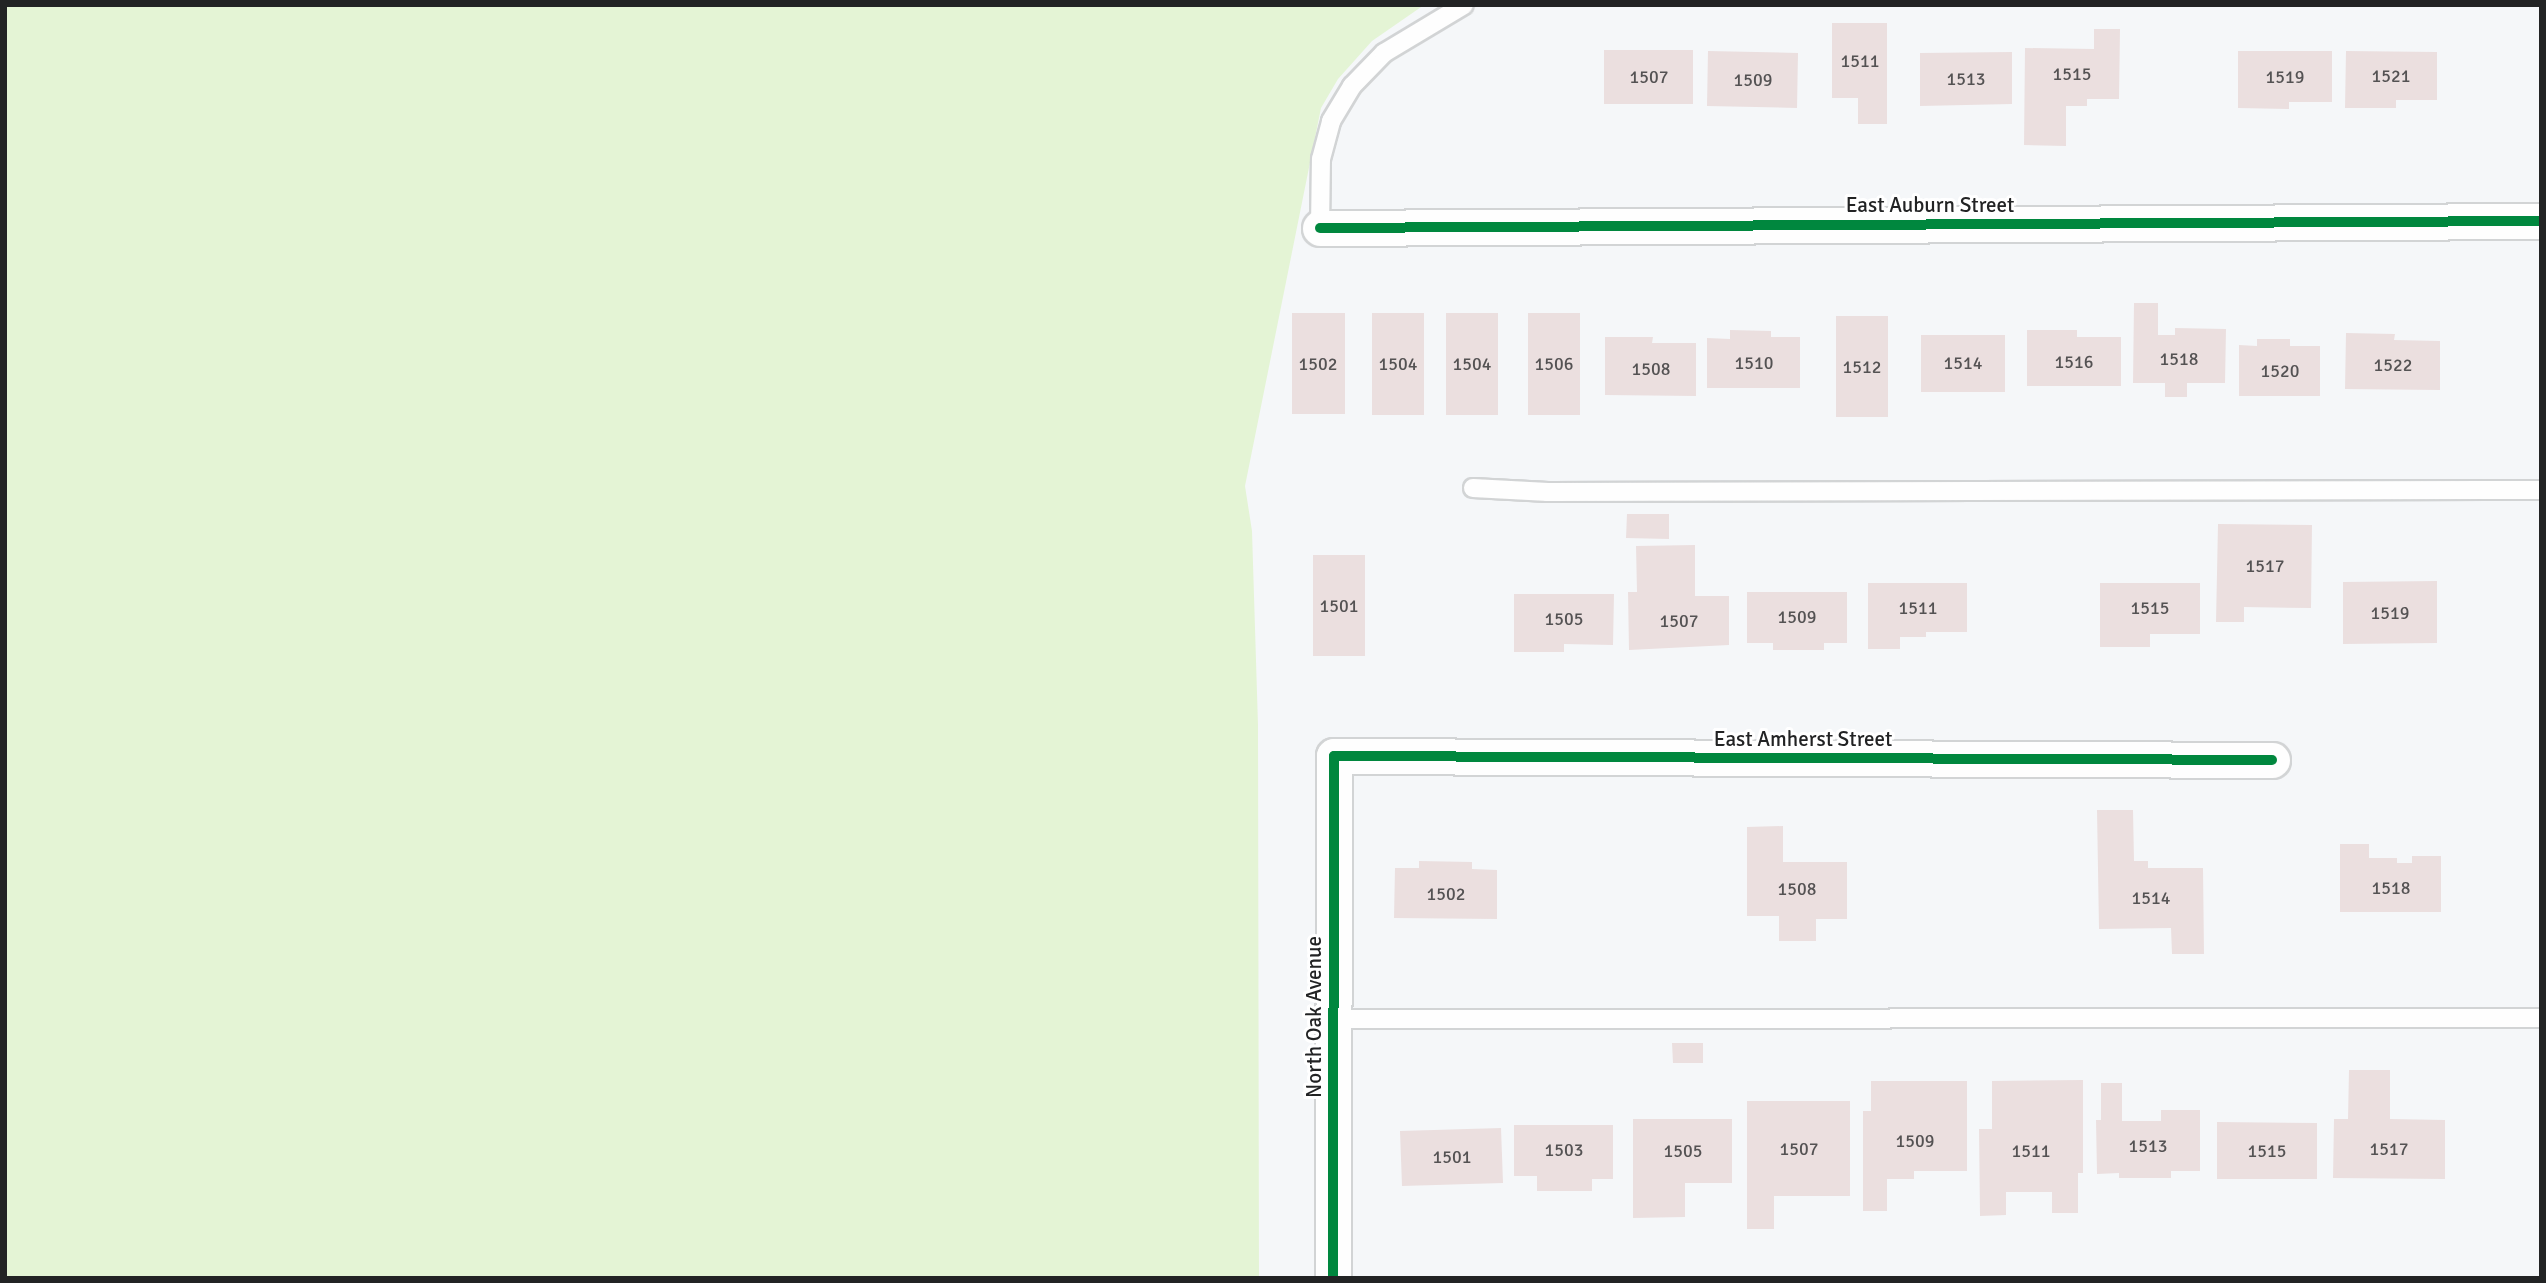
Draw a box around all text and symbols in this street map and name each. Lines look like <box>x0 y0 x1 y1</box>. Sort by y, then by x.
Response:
house number: 1511 <box>1841 50 1879 72</box>
house number: 1515 <box>2053 63 2091 85</box>
house number: 1521 <box>2372 65 2410 87</box>
house number: 1507 <box>1630 66 1668 88</box>
house number: 1519 <box>2266 66 2304 88</box>
house number: 1513 <box>1947 68 1985 90</box>
house number: 1509 <box>1734 69 1772 91</box>
street label: East Auburn Street <box>1846 192 2014 218</box>
house number: 1518 <box>2160 348 2198 370</box>
house number: 1516 <box>2055 351 2093 373</box>
house number: 1510 <box>1735 352 1773 374</box>
house number: 1514 <box>1944 352 1982 374</box>
house number: 1502 <box>1299 353 1337 375</box>
house number: 1504 <box>1379 353 1417 375</box>
house number: 1504 <box>1453 353 1491 375</box>
house number: 1506 <box>1535 353 1573 375</box>
house number: 1522 <box>2374 354 2412 376</box>
house number: 1512 <box>1843 356 1881 378</box>
house number: 1508 <box>1632 358 1670 380</box>
house number: 1520 <box>2261 360 2299 382</box>
house number: 1517 <box>2246 555 2284 577</box>
house number: 1501 <box>1320 595 1358 617</box>
house number: 1511 <box>1899 597 1937 619</box>
house number: 1515 <box>2131 597 2169 619</box>
house number: 1519 <box>2371 602 2409 624</box>
house number: 1509 <box>1778 606 1816 628</box>
house number: 1505 <box>1545 608 1583 630</box>
house number: 1507 <box>1660 610 1698 632</box>
street label: East Amherst Street <box>1714 726 1892 752</box>
house number: 1518 <box>2372 877 2410 899</box>
house number: 1508 <box>1778 878 1816 900</box>
house number: 1502 <box>1427 883 1465 905</box>
house number: 1514 <box>2132 887 2170 909</box>
street label: North Oak Avenue <box>1301 936 1327 1098</box>
house number: 1509 <box>1896 1130 1934 1152</box>
house number: 1513 <box>2129 1135 2167 1157</box>
house number: 1507 <box>1780 1138 1818 1160</box>
house number: 1517 <box>2370 1138 2408 1160</box>
house number: 1503 <box>1545 1139 1583 1161</box>
house number: 1505 <box>1664 1140 1702 1162</box>
house number: 1511 <box>2012 1140 2050 1162</box>
house number: 1515 <box>2248 1140 2286 1162</box>
house number: 1501 <box>1433 1146 1471 1168</box>

